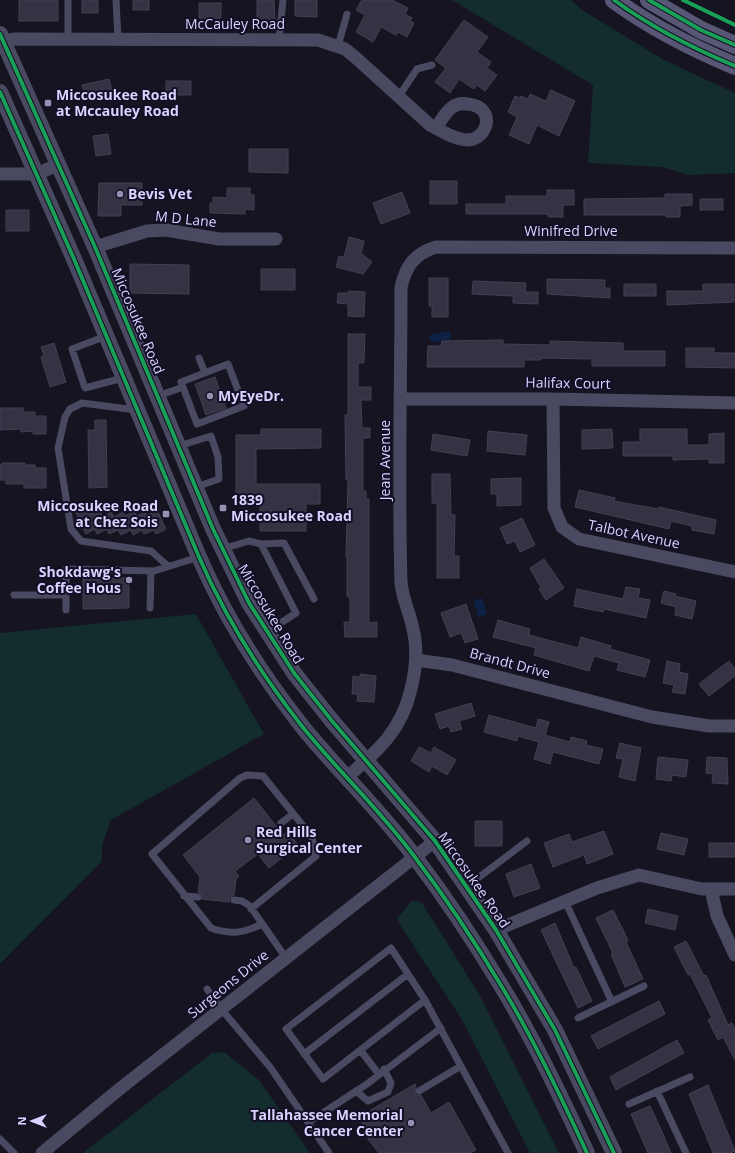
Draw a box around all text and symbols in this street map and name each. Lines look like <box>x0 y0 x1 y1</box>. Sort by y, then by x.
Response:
street label: McCauley Road <box>185 14 285 33</box>
place label: Miccosukee Road at Mccauley Road <box>56 85 179 120</box>
marker: Miccosukee Road at Mccauley Road <box>43 98 53 108</box>
place label: Bevis Vet <box>128 184 192 203</box>
marker: Bevis Vet <box>115 189 125 199</box>
street label: M D Lane <box>154 206 218 231</box>
street label: Winifred Drive <box>524 221 618 240</box>
street label: Miccosukee Road <box>108 265 169 377</box>
street label: Halifax Court <box>525 372 611 393</box>
place label: MyEyeDr. <box>218 386 284 405</box>
marker: MyEyeDr. <box>205 391 215 401</box>
street label: Jean Avenue <box>375 420 394 502</box>
place label: 1839 Miccosukee Road <box>231 490 352 525</box>
place label: Miccosukee Road at Chez Sois <box>37 496 158 531</box>
marker: 1839 Miccosukee Road <box>218 503 228 513</box>
marker: Miccosukee Road at Chez Sois <box>161 509 171 519</box>
street label: Talbot Avenue <box>586 515 682 553</box>
street label: Miccosukee Road <box>234 560 309 667</box>
place label: Shokdawg's Coffee Hous <box>37 562 121 597</box>
marker: Shokdawg's Coffee Hous <box>124 575 134 585</box>
street label: Brandt Drive <box>468 643 553 682</box>
place label: Red Hills Surgical Center <box>256 822 363 857</box>
street label: Miccosukee Road <box>434 828 515 932</box>
marker: Red Hills Surgical Center <box>243 835 253 845</box>
street label: Surgeons Drive <box>183 945 272 1022</box>
north arrow <box>12 1101 52 1141</box>
place label: Tallahassee Memorial Cancer Center <box>250 1105 404 1140</box>
text: N <box>14 1117 29 1125</box>
marker: Tallahassee Memorial Cancer Center <box>406 1118 416 1128</box>

